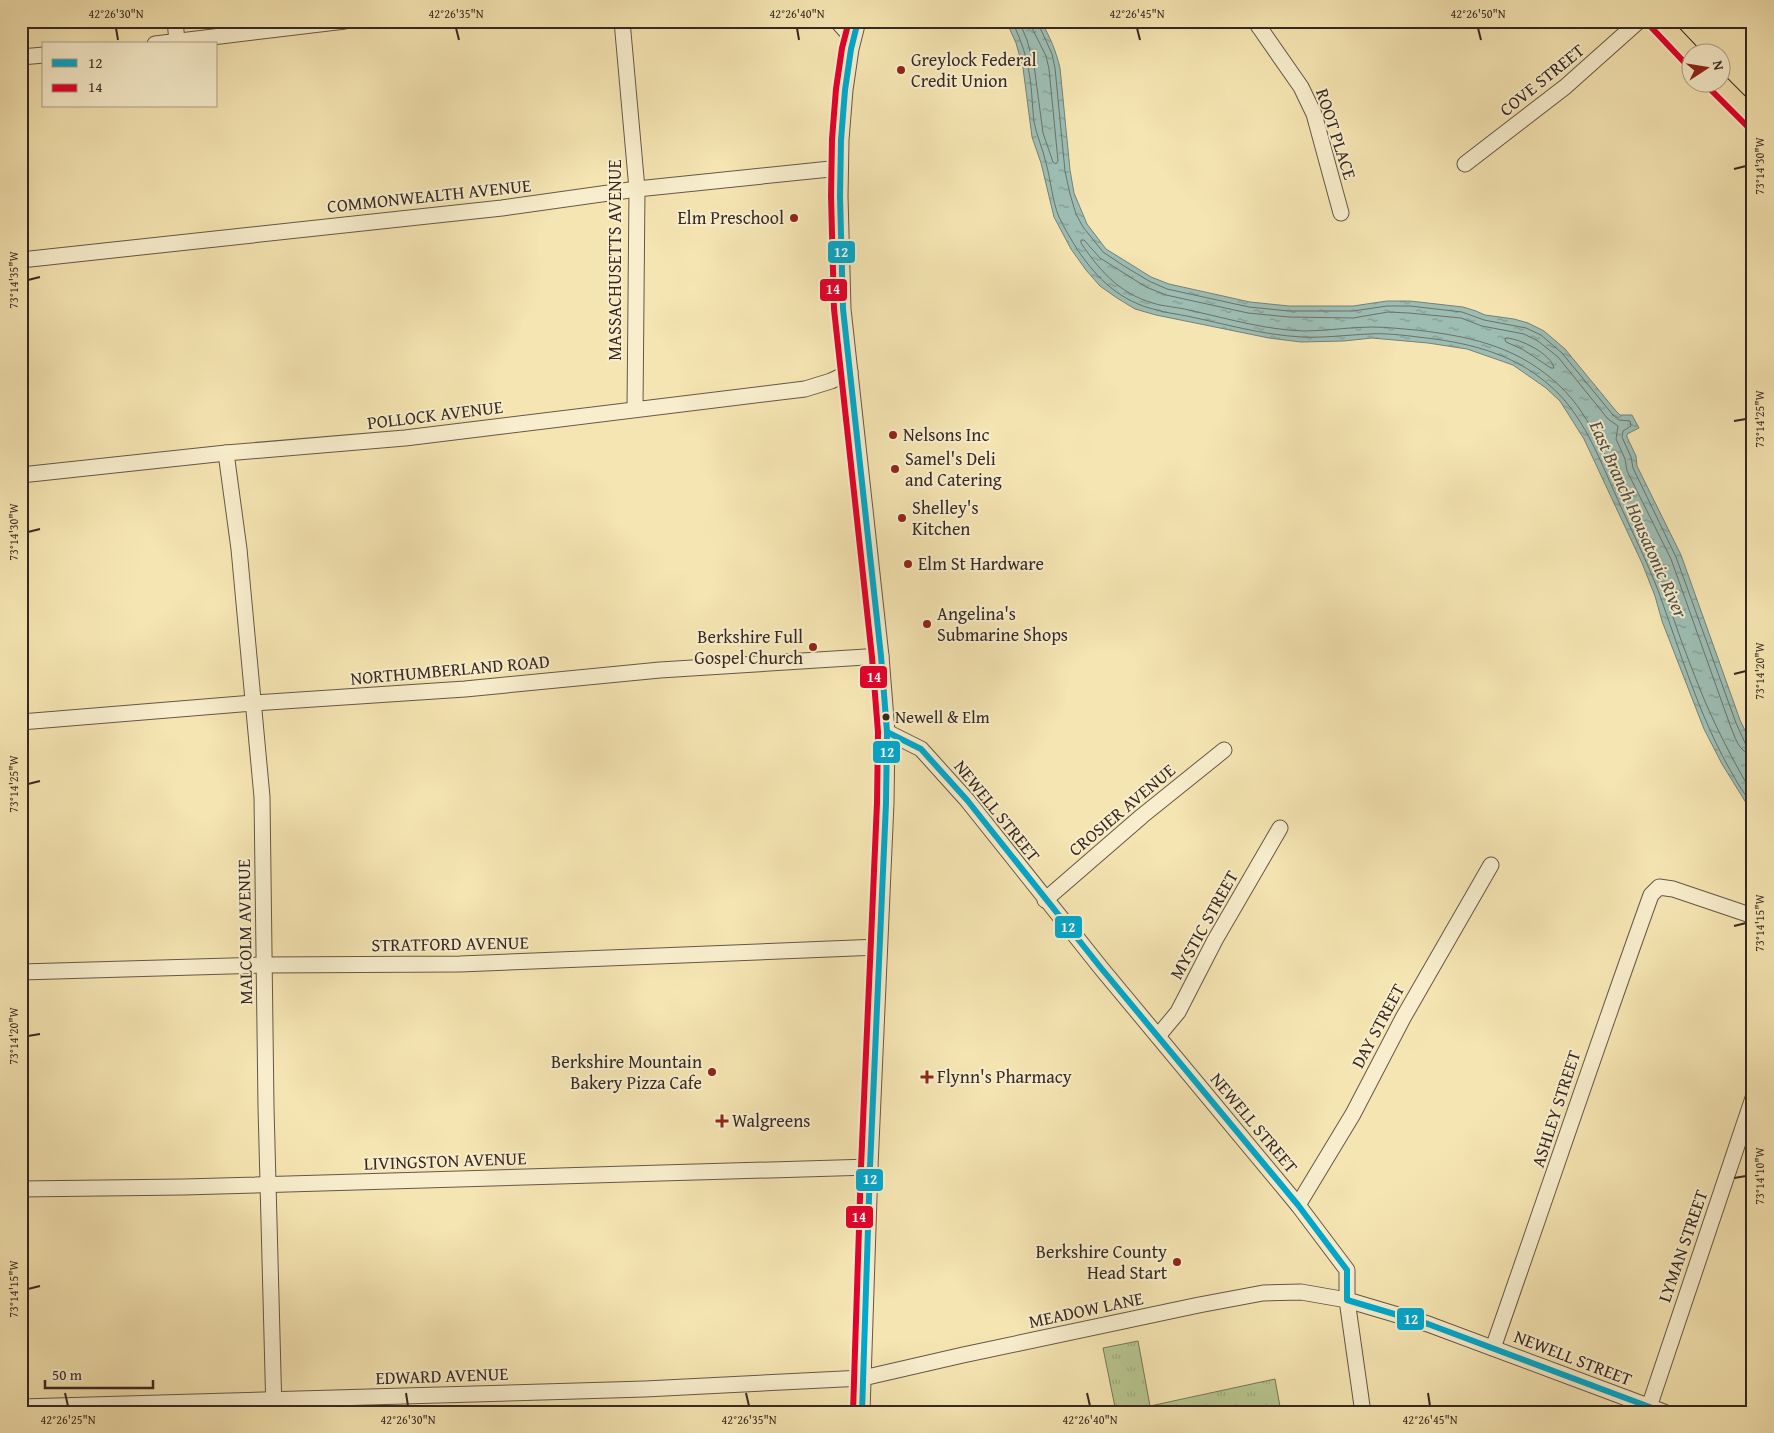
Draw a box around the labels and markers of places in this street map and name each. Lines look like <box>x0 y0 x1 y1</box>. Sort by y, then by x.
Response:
place label: Greylock Federal Credit Union <box>911 46 1037 94</box>
marker: Greylock Federal Credit Union <box>895 64 907 76</box>
place label: Elm Preschool <box>678 204 784 231</box>
marker: Elm Preschool <box>788 212 800 224</box>
place label: Nelsons Inc <box>903 421 989 448</box>
marker: Nelsons Inc <box>887 429 899 441</box>
place label: Samel's Deli and Catering <box>905 445 1002 493</box>
marker: Samel's Deli and Catering <box>889 463 901 475</box>
place label: Shelley's Kitchen <box>912 494 979 542</box>
marker: Shelley's Kitchen <box>896 512 908 524</box>
place label: Elm St Hardware <box>918 550 1044 577</box>
marker: Elm St Hardware <box>902 558 914 570</box>
place label: Angelina's Submarine Shops <box>937 600 1068 648</box>
marker: Angelina's Submarine Shops <box>921 618 933 630</box>
place label: Berkshire Full Gospel Church <box>694 623 803 671</box>
marker: Berkshire Full Gospel Church <box>807 641 819 653</box>
place label: Newell & Elm <box>895 704 990 729</box>
marker: Newell & Elm <box>881 712 891 722</box>
place label: Berkshire Mountain Bakery Pizza Cafe <box>551 1048 702 1096</box>
place label: Flynn's Pharmacy <box>937 1063 1072 1090</box>
marker: Berkshire Mountain Bakery Pizza Cafe <box>706 1066 718 1078</box>
marker: Flynn's Pharmacy <box>921 1071 933 1083</box>
place label: Walgreens <box>732 1107 810 1134</box>
marker: Walgreens <box>716 1115 728 1127</box>
place label: Berkshire County Head Start <box>1036 1238 1168 1286</box>
marker: Berkshire County Head Start <box>1171 1256 1183 1268</box>

